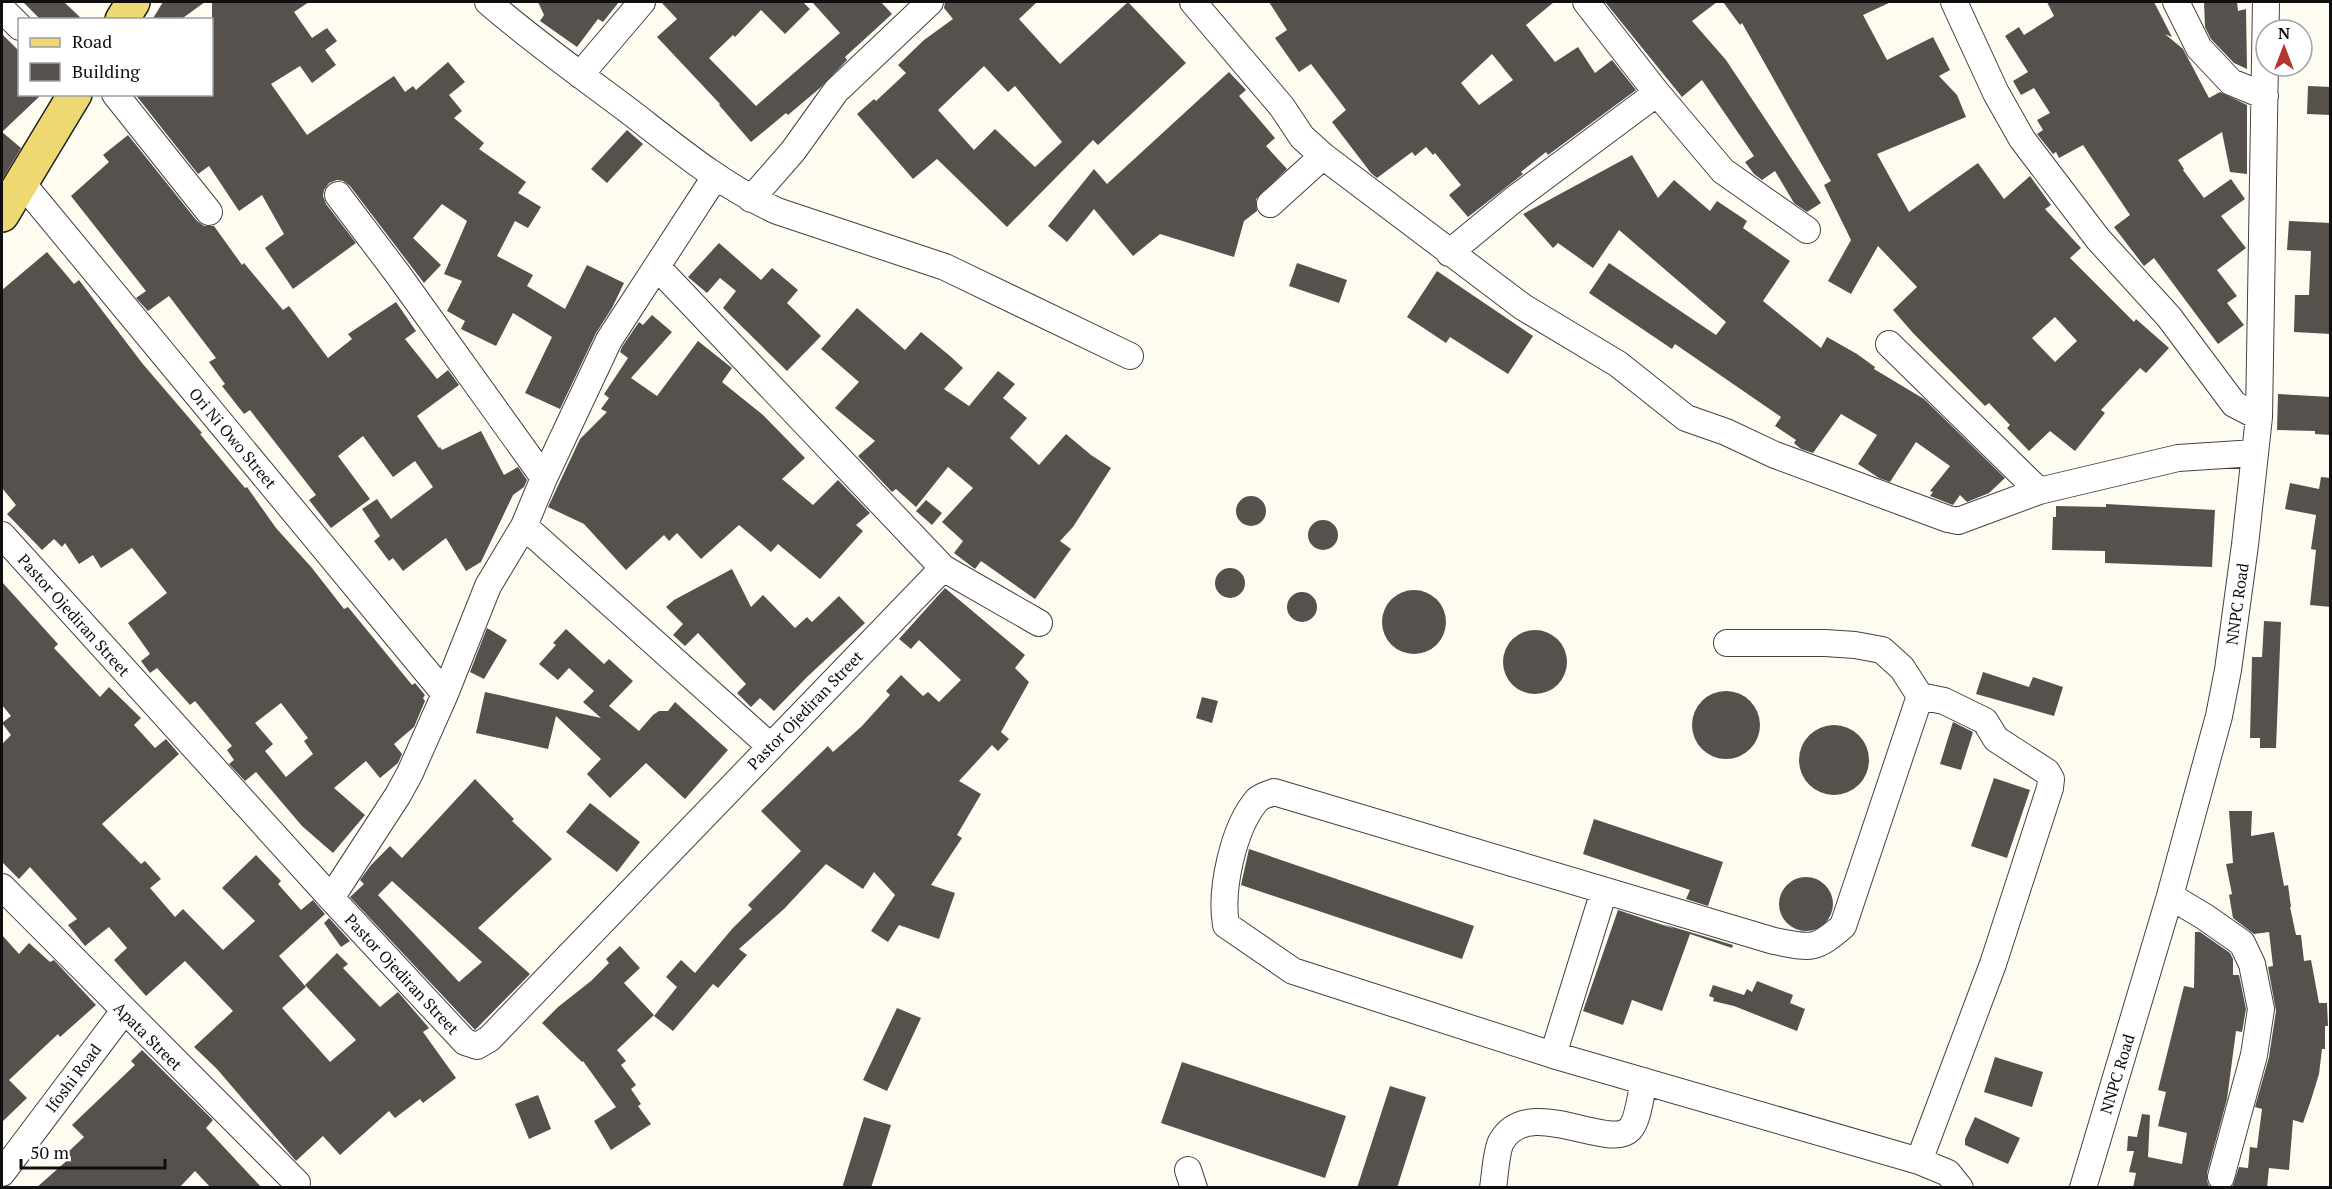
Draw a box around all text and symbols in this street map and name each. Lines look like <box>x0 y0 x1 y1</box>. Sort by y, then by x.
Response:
legend <box>18 18 213 96</box>
north arrow <box>2254 18 2314 78</box>
text: N <box>2278 22 2290 44</box>
text: Road <box>72 29 112 53</box>
text: Building <box>72 59 140 83</box>
street label: Ori Ni Owo Street <box>184 383 282 493</box>
street label: Pastor Ojediran Street <box>13 549 135 681</box>
street label: NNPC Road <box>2220 561 2254 646</box>
street label: Pastor Ojediran Street <box>742 646 868 774</box>
street label: Pastor Ojediran Street <box>340 909 464 1039</box>
street label: Apata Street <box>109 997 187 1075</box>
street label: NNPC Road <box>2094 1031 2140 1117</box>
street label: Ifoshi Road <box>40 1039 106 1117</box>
scale bar <box>21 1132 165 1170</box>
text: 50 m <box>30 1140 70 1164</box>

